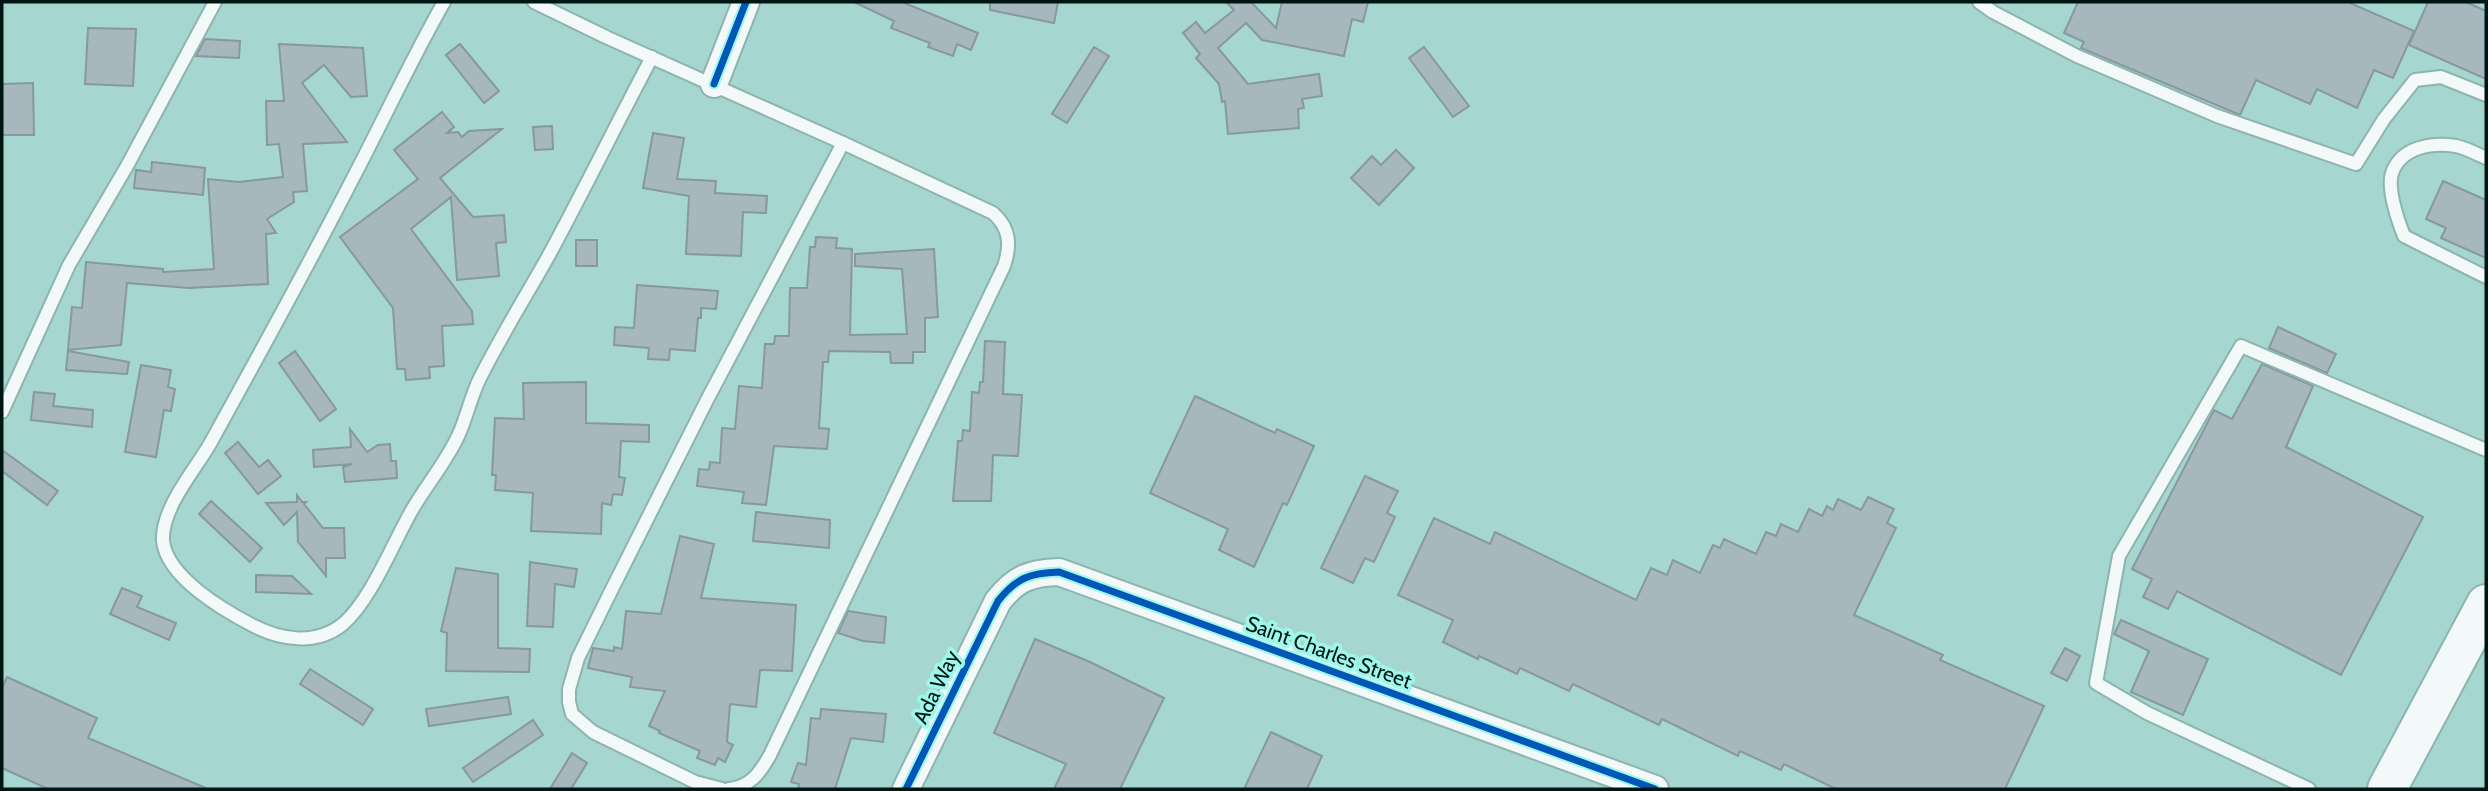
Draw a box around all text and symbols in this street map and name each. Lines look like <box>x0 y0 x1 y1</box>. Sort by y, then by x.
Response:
street label: Saint Charles Street <box>1243 610 1415 694</box>
street label: Ada Way <box>908 646 965 728</box>

